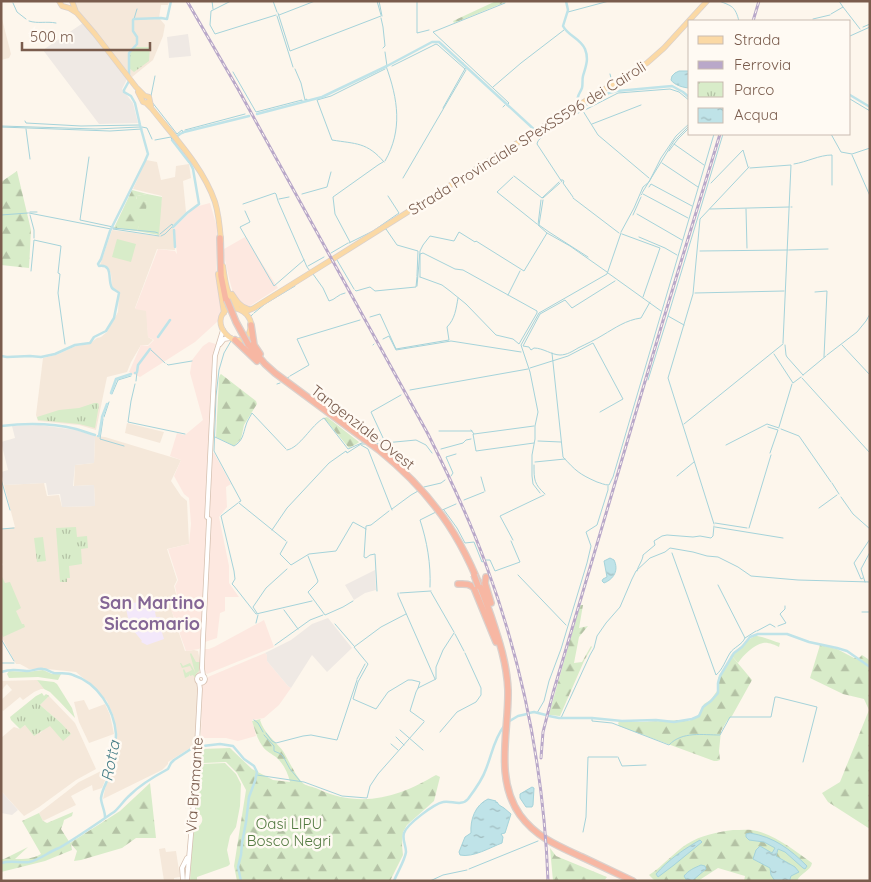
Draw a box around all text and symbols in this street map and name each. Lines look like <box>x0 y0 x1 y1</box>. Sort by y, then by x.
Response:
scale bar <box>22 20 150 52</box>
legend <box>688 20 851 135</box>
text: 500 m <box>30 27 74 46</box>
text: Strada <box>734 30 780 49</box>
text: Ferrovia <box>734 55 791 74</box>
street label: Strada Provinciale SPexSS596 dei Cairoli <box>405 57 649 219</box>
text: Parco <box>734 80 774 99</box>
text: Acqua <box>734 105 778 124</box>
street label: Tangenziale Ovest <box>307 380 419 474</box>
district label: San Martino Siccomario <box>99 591 205 635</box>
street label: Via Bramante <box>181 737 207 833</box>
water label: Rotta <box>96 738 124 783</box>
park label: Oasi LIPU Bosco Negri <box>247 814 331 850</box>

